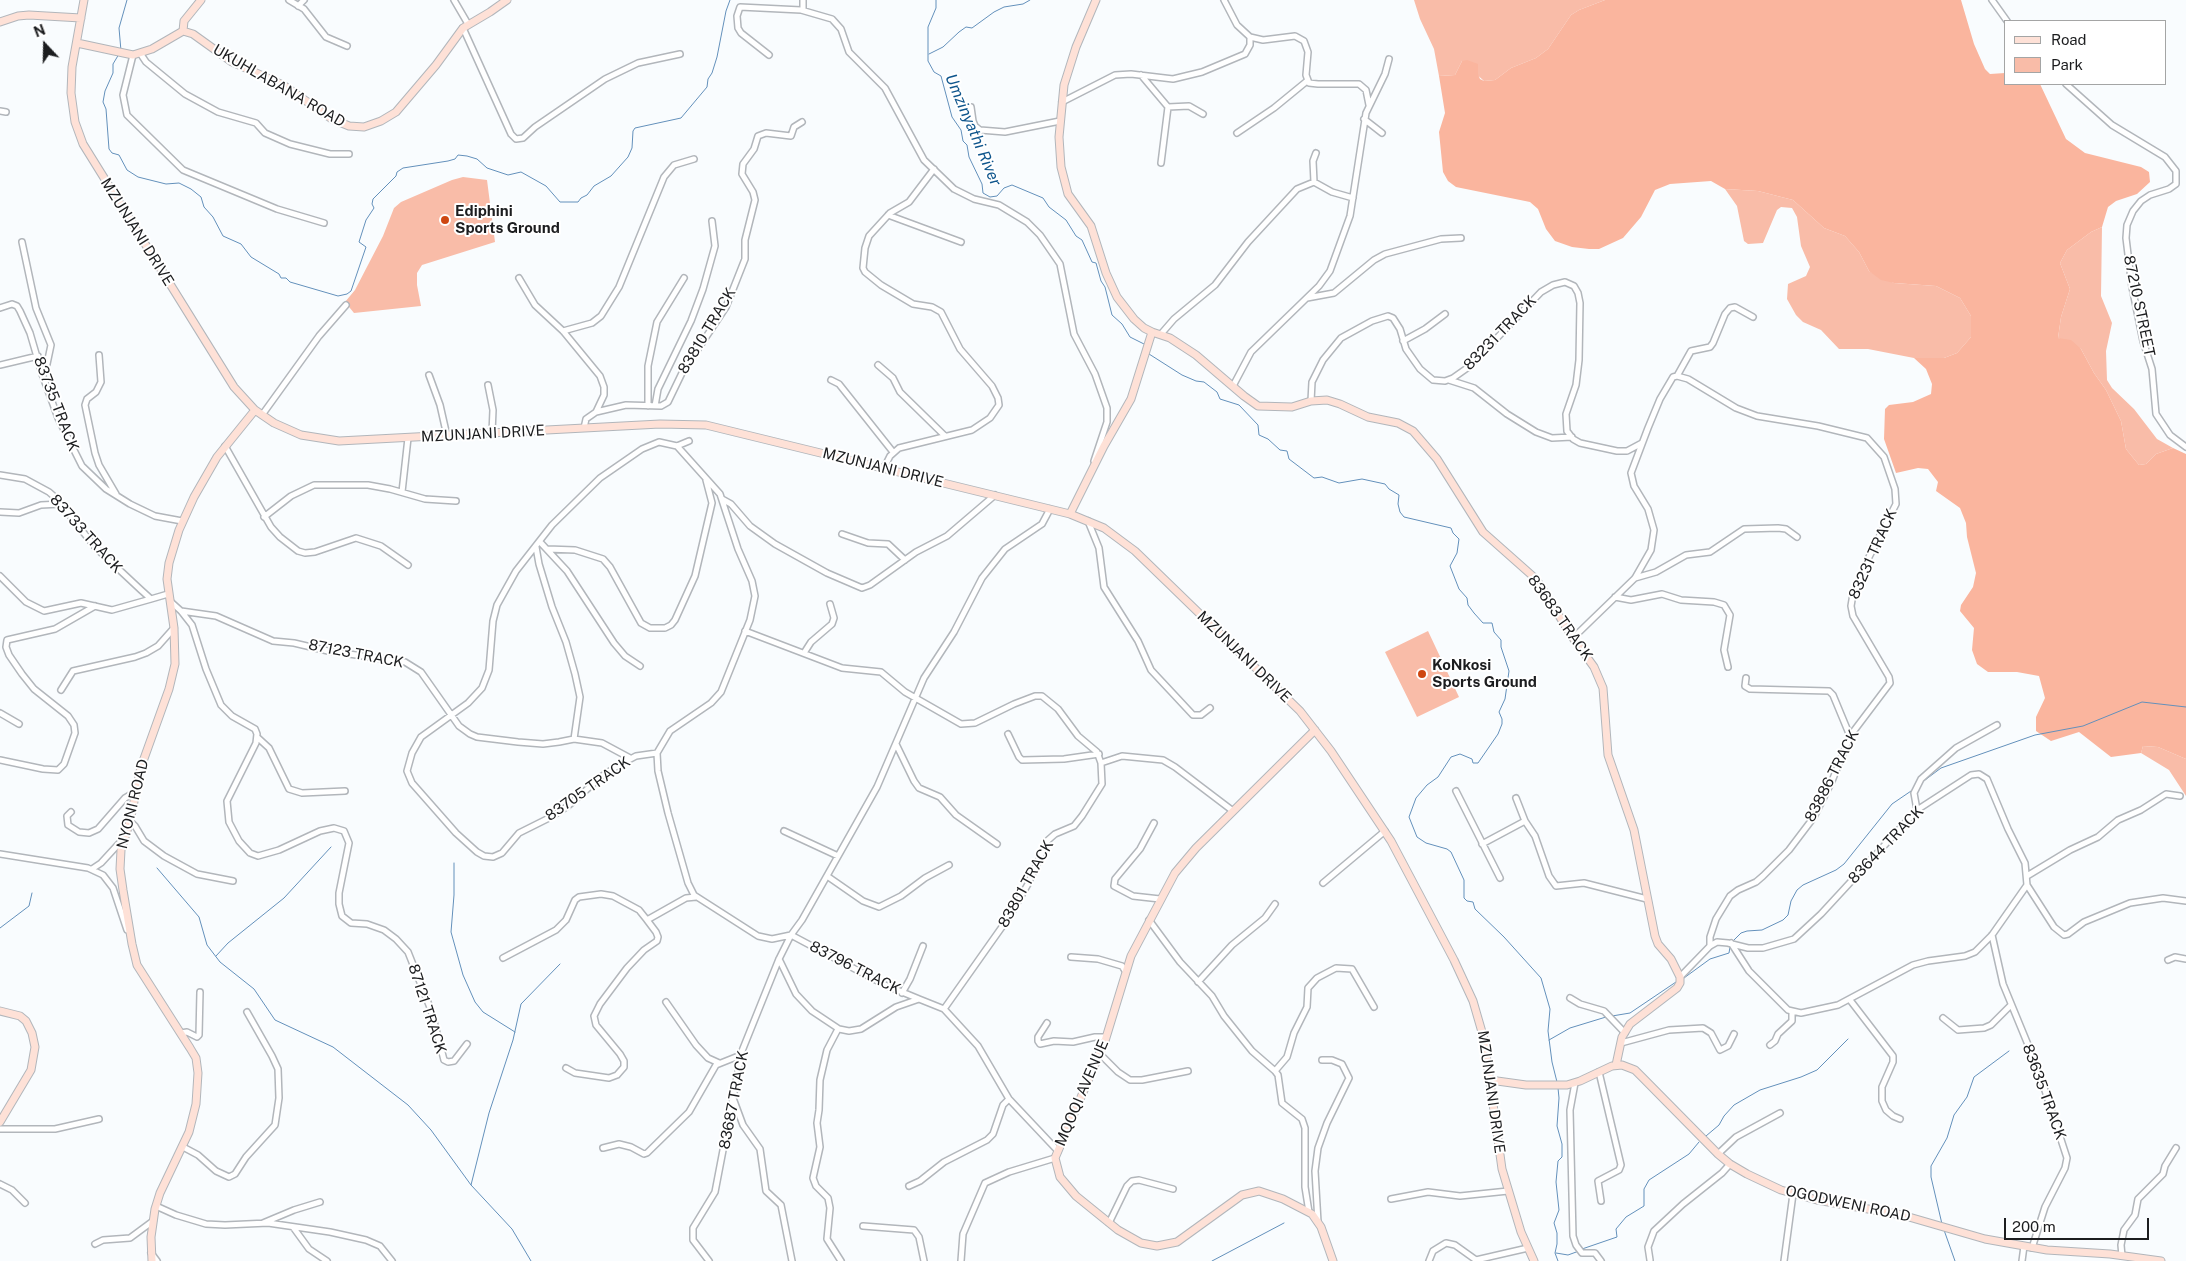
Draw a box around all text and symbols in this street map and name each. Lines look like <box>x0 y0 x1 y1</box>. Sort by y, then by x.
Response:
north arrow <box>20 20 70 70</box>
legend <box>2004 20 2166 85</box>
text: N <box>32 22 48 40</box>
text: Road <box>2051 31 2087 48</box>
street label: UKUHLABANA ROAD <box>210 41 348 131</box>
text: Park <box>2051 56 2083 73</box>
water label: Umzinyathi River <box>941 71 1005 189</box>
street label: MZUNJANI DRIVE <box>97 175 177 289</box>
place label: Ediphini Sports Ground <box>455 202 560 237</box>
marker: Ediphini Sports Ground <box>439 214 451 226</box>
street label: 87210 STREET <box>2119 254 2159 358</box>
street label: 83810 TRACK <box>674 285 740 377</box>
street label: 83231 TRACK <box>1460 292 1540 374</box>
street label: 83735 TRACK <box>30 354 82 454</box>
street label: MZUNJANI DRIVE <box>421 422 545 446</box>
street label: MZUNJANI DRIVE <box>821 444 945 492</box>
street label: 83733 TRACK <box>46 491 126 577</box>
street label: 83231 TRACK <box>1845 506 1901 602</box>
street label: 83683 TRACK <box>1524 572 1596 664</box>
street label: MZUNJANI DRIVE <box>1193 607 1295 707</box>
street label: 87123 TRACK <box>307 636 405 672</box>
place label: KoNkosi Sports Ground <box>1432 656 1537 691</box>
marker: KoNkosi Sports Ground <box>1416 668 1428 680</box>
street label: 83886 TRACK <box>1801 727 1863 825</box>
street label: 83705 TRACK <box>542 753 634 825</box>
street label: NYONI ROAD <box>113 757 153 851</box>
street label: 83644 TRACK <box>1845 803 1927 887</box>
street label: 83801 TRACK <box>995 837 1057 931</box>
street label: 83796 TRACK <box>807 937 903 999</box>
street label: 87121 TRACK <box>404 962 450 1056</box>
street label: MZUNJANI DRIVE <box>1473 1029 1509 1155</box>
street label: MQOQI AVENUE <box>1051 1037 1113 1149</box>
street label: 83635 TRACK <box>2018 1042 2070 1142</box>
street label: 83687 TRACK <box>716 1049 752 1151</box>
street label: OGODWENI ROAD <box>1784 1182 1912 1226</box>
scale bar <box>2006 1208 2151 1240</box>
text: 200 m <box>2012 1218 2056 1235</box>

